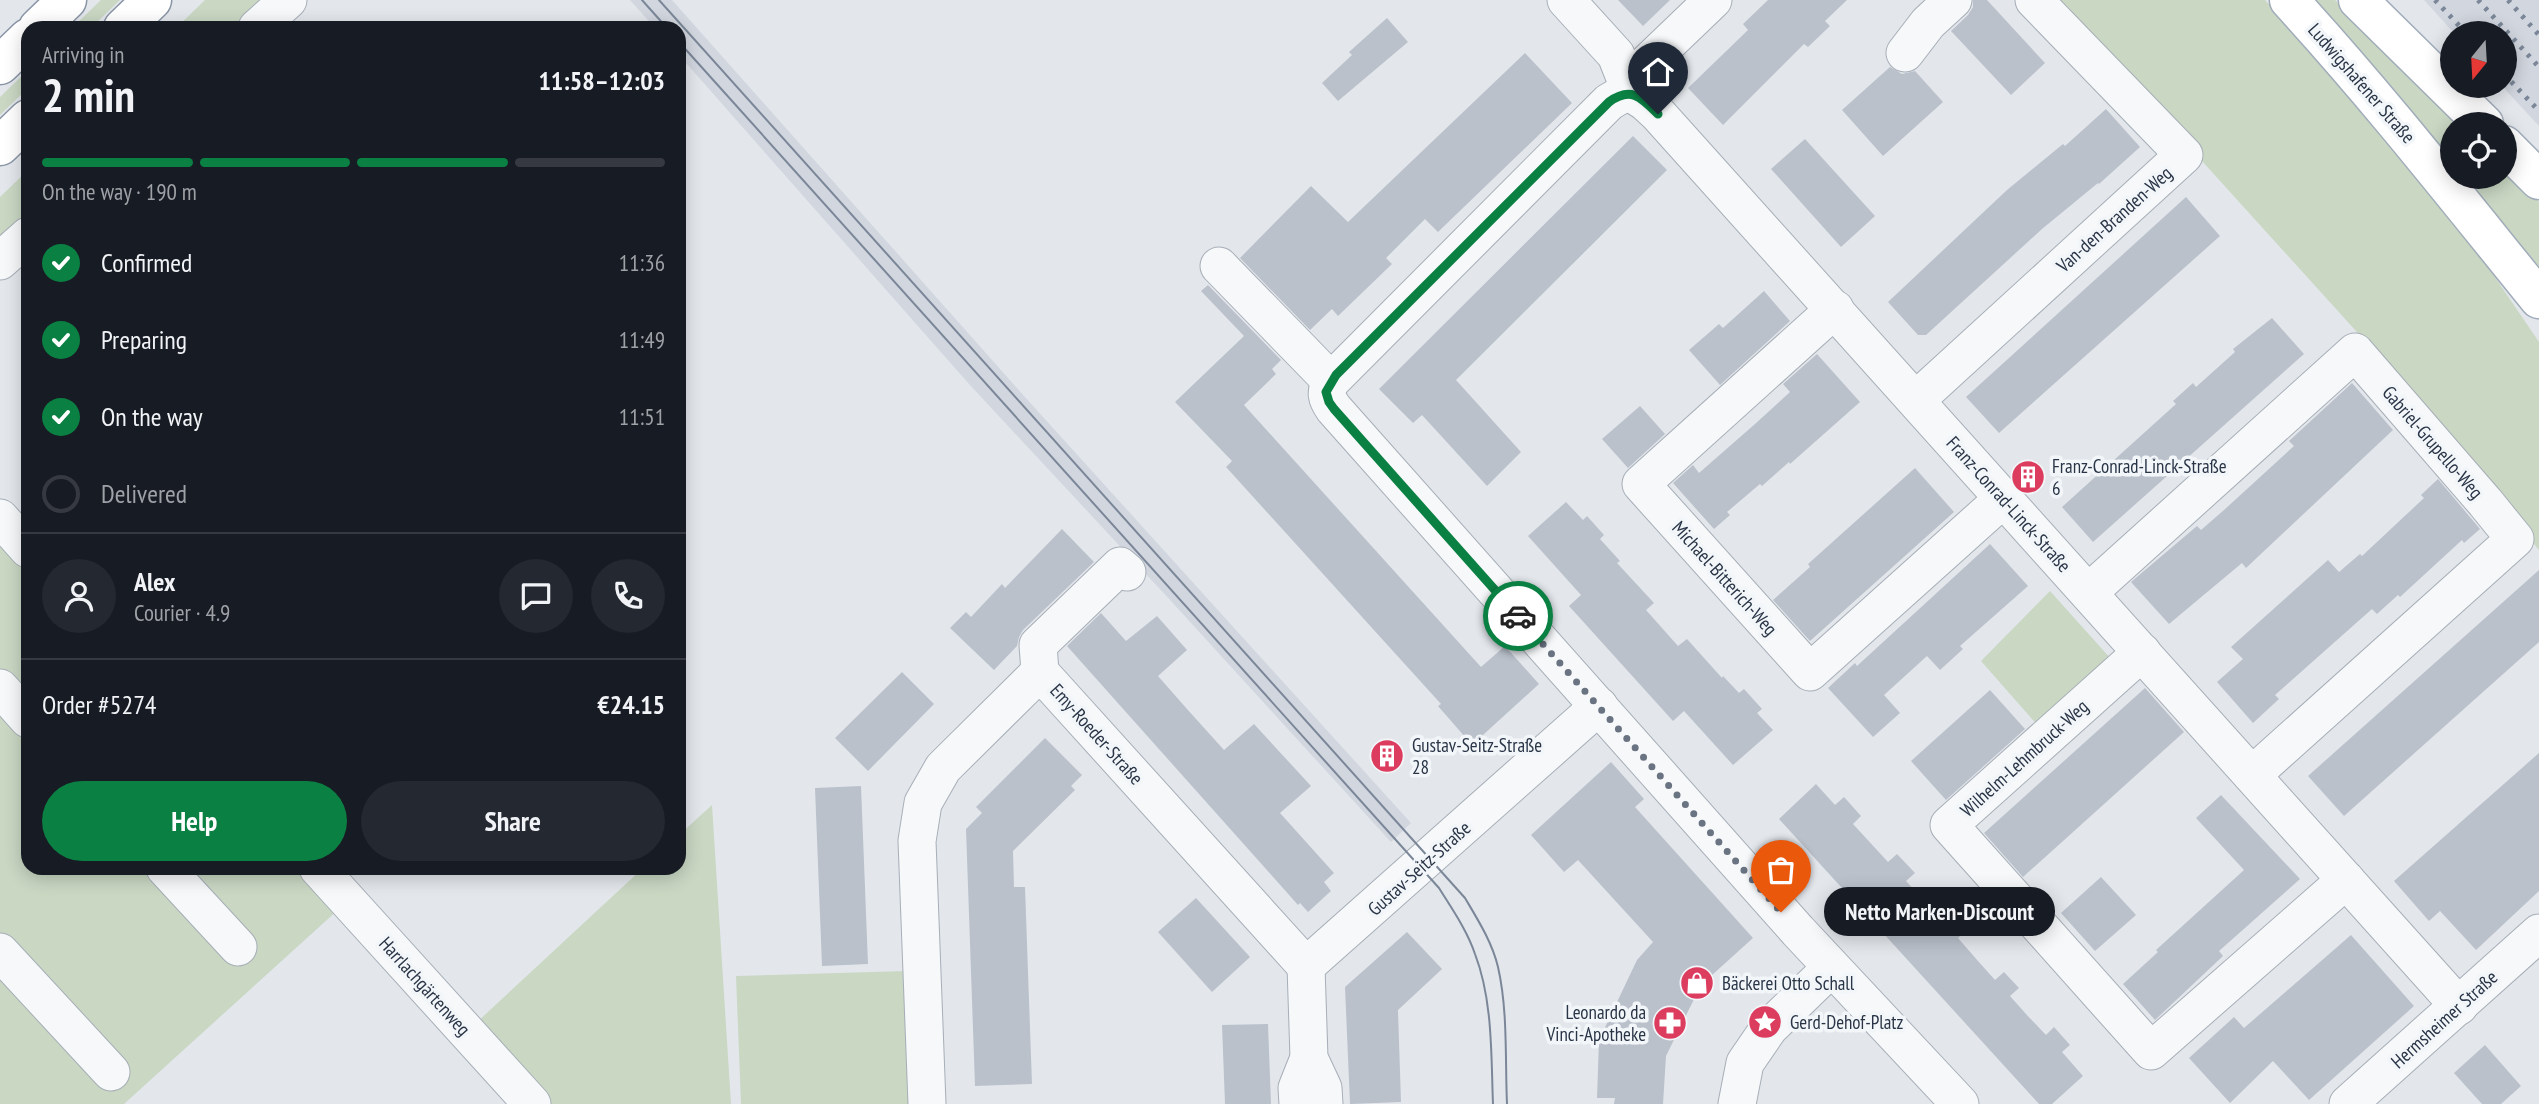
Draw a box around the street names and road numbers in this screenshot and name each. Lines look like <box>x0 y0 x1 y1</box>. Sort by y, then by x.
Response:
street label: Ludwigshafener Straße <box>2303 18 2421 148</box>
street label: Van-den-Branden-Weg <box>2050 161 2177 278</box>
street label: Gabriel-Grupello-Weg <box>2377 381 2489 503</box>
street label: Franz-Conrad-Linck-Straße <box>1942 431 2076 577</box>
street label: Michael-Bitterich-Weg <box>1667 516 1783 640</box>
street label: Emy-Roeder-Straße <box>1045 679 1149 790</box>
street label: Wilhelm-Lehmbruck-Weg <box>1955 694 2093 822</box>
street label: Gustav-Seitz-Straße <box>1363 815 1475 920</box>
street label: Harrlachgärtenweg <box>374 932 476 1040</box>
street label: Hermsheimer Straße <box>2386 965 2502 1073</box>

